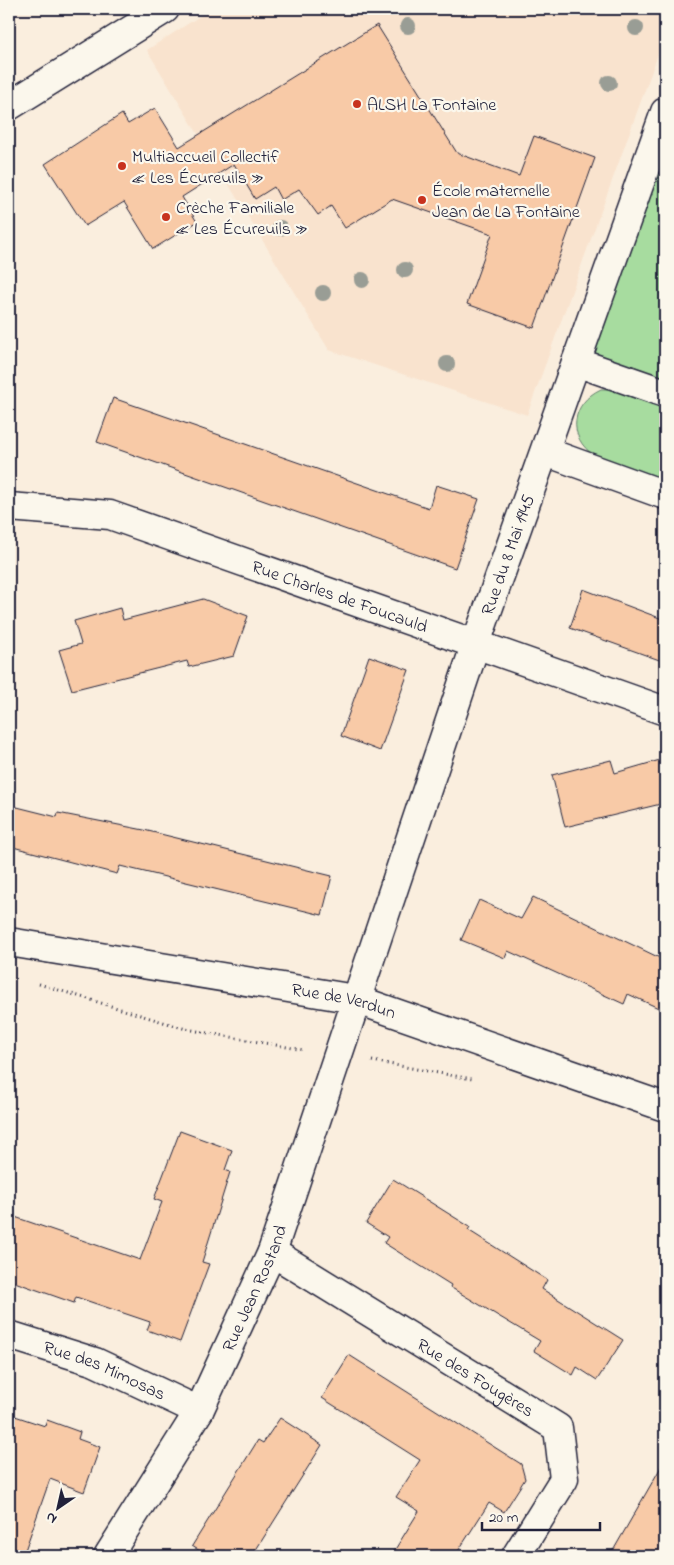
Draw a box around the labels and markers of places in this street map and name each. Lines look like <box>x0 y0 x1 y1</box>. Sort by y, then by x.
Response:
place label: ALSH La Fontaine <box>367 93 497 119</box>
marker: ALSH La Fontaine <box>351 98 363 110</box>
place label: Multiaccueil Collectif « Les Écureuils » <box>132 145 279 192</box>
marker: Multiaccueil Collectif « Les Écureuils » <box>116 160 128 172</box>
place label: École maternelle Jean de La Fontaine <box>432 179 581 226</box>
marker: École maternelle Jean de La Fontaine <box>416 194 428 206</box>
place label: Crèche Familiale « Les Écureuils » <box>176 196 307 243</box>
marker: Crèche Familiale « Les Écureuils » <box>160 211 172 223</box>

